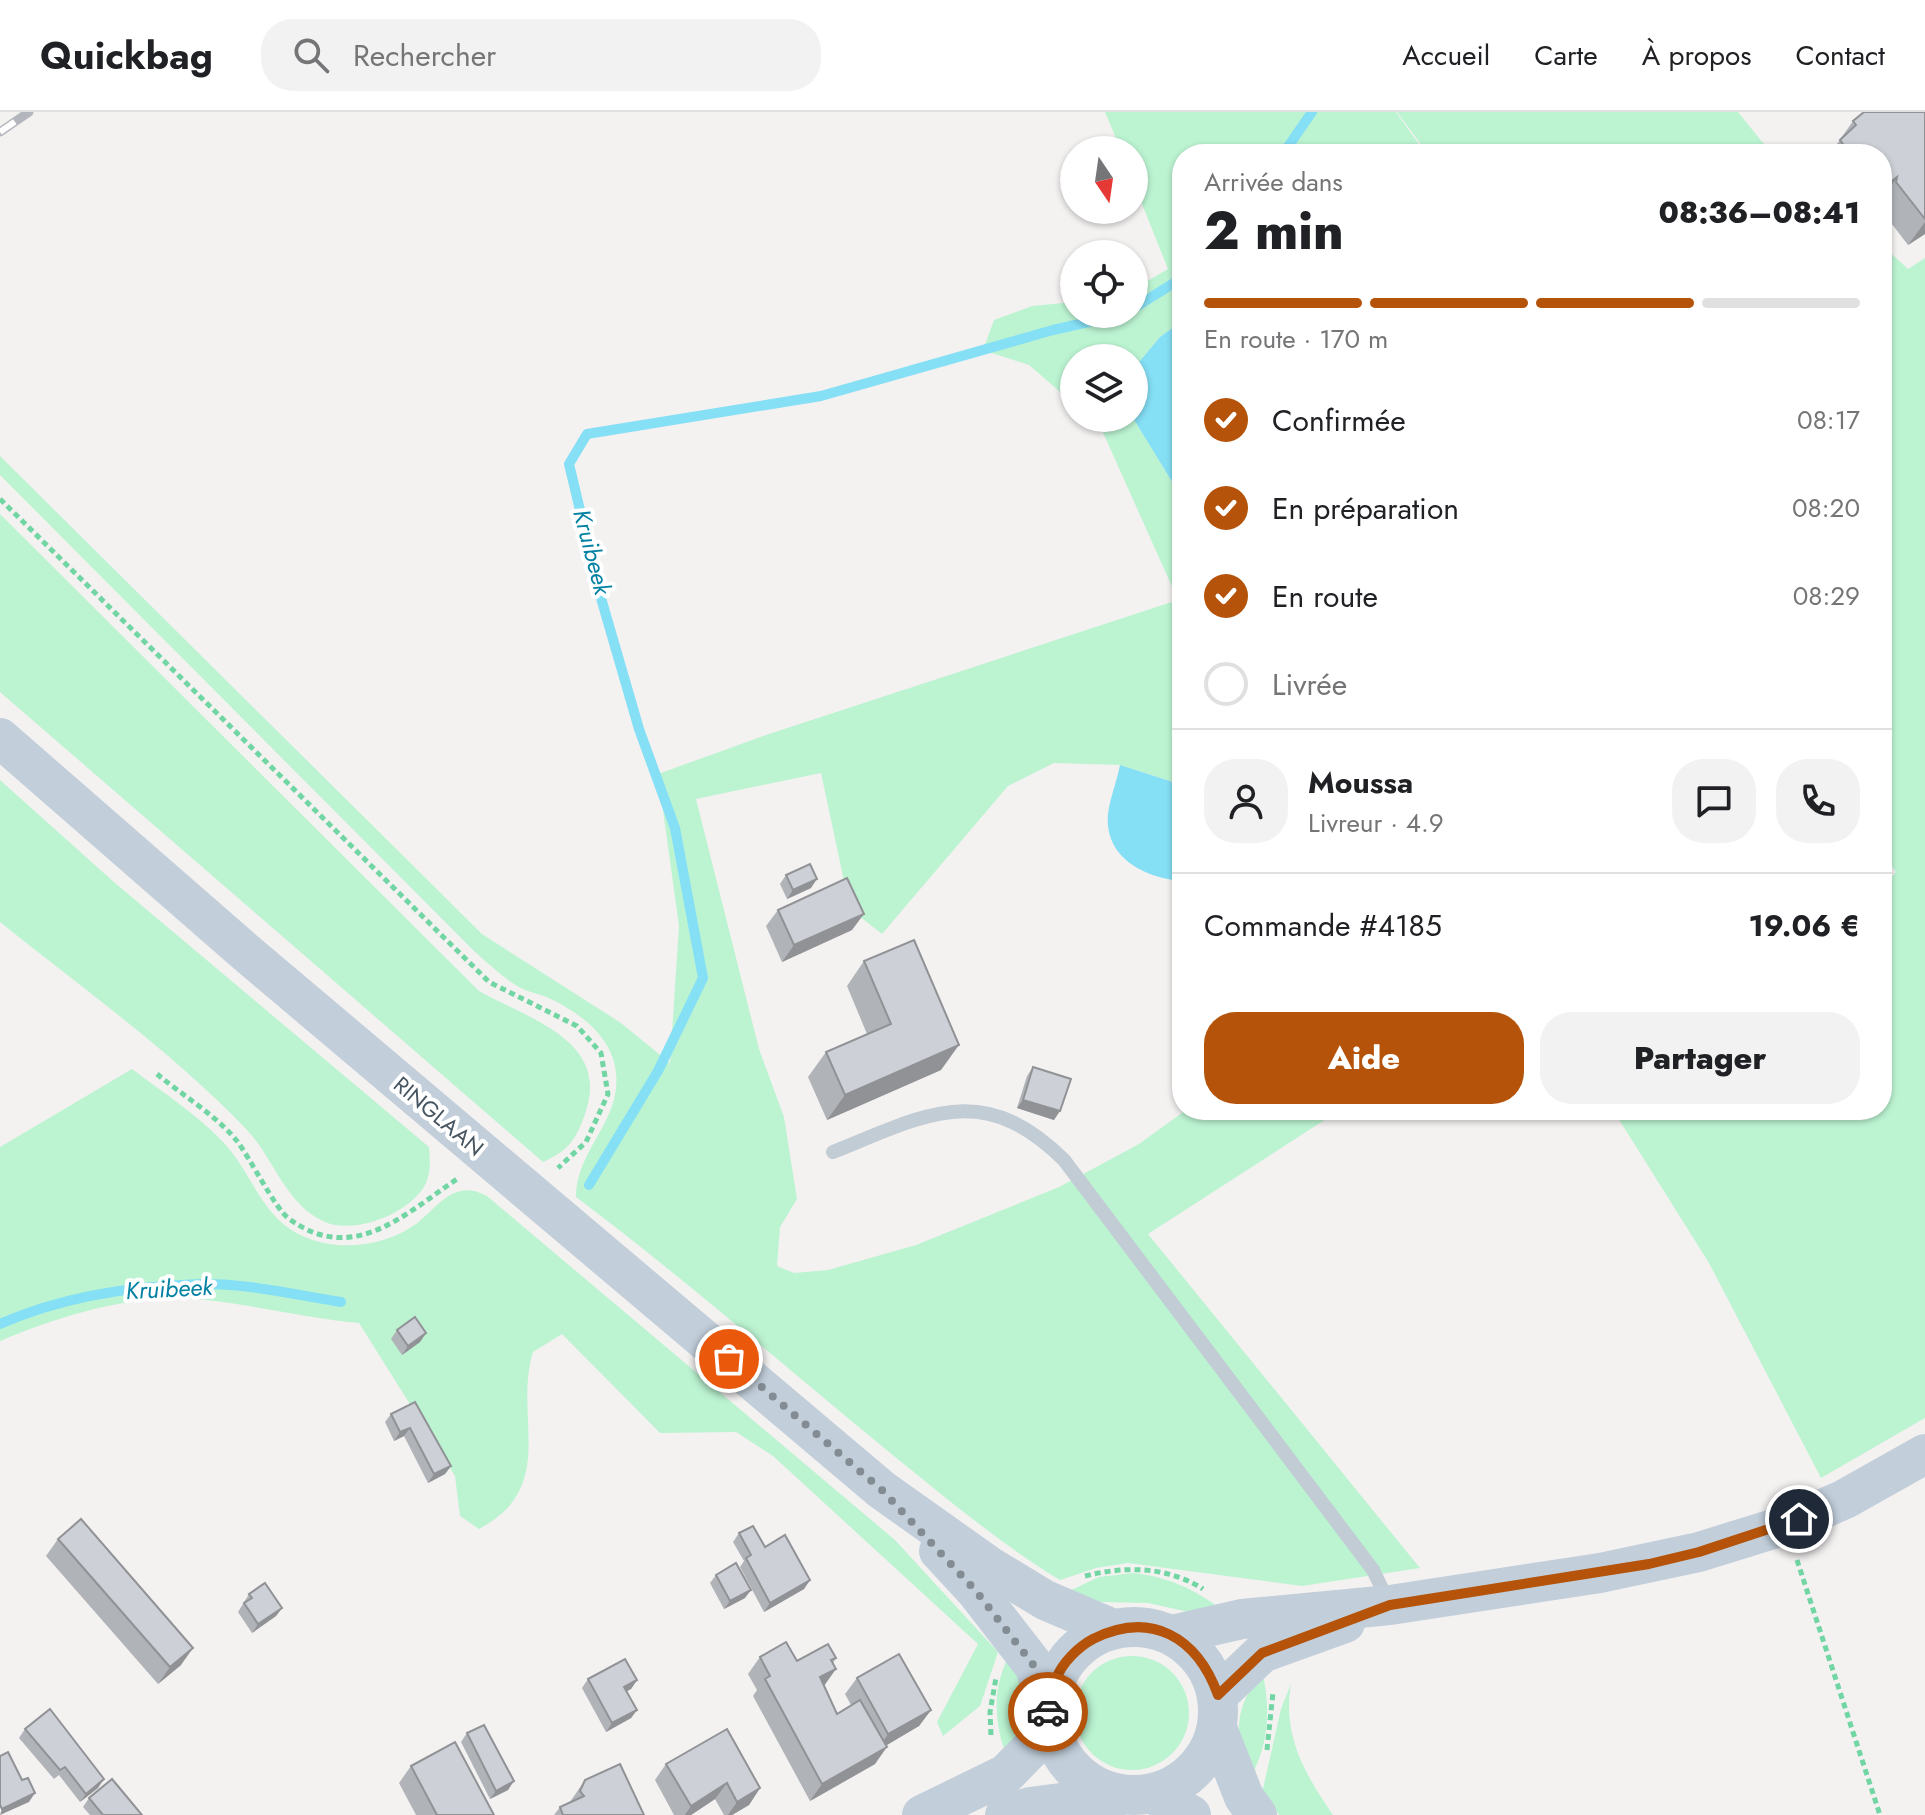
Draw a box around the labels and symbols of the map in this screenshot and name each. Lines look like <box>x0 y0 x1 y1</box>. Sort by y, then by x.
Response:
north arrow <box>1060 136 1148 224</box>
water label: Kruibeek <box>564 505 621 600</box>
street label: RINGLAAN <box>387 1069 491 1163</box>
water label: Kruibeek <box>125 1269 215 1308</box>
pin <box>695 1325 763 1393</box>
pin <box>1765 1485 1833 1553</box>
courier <box>1008 1672 1088 1752</box>

